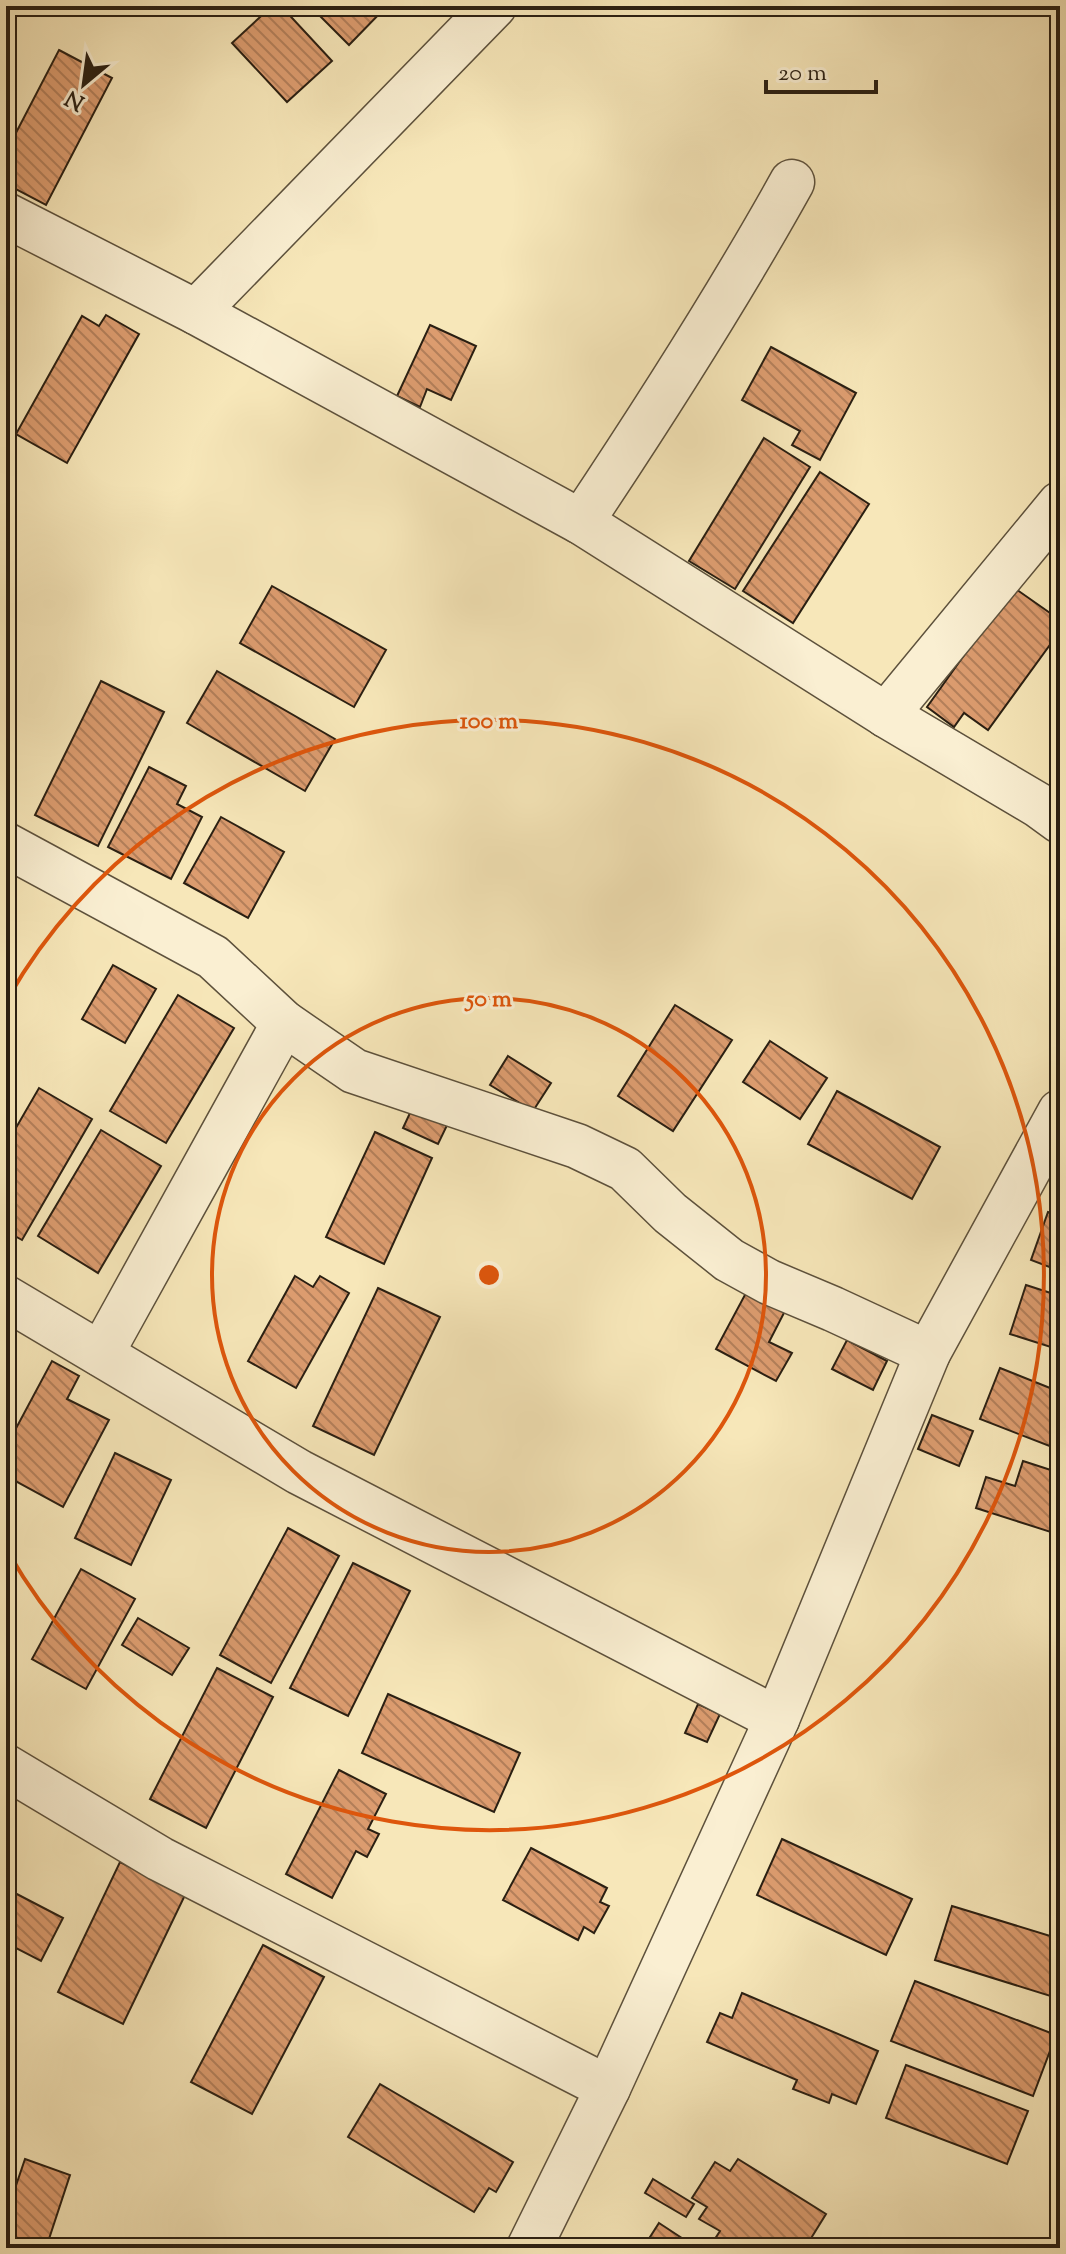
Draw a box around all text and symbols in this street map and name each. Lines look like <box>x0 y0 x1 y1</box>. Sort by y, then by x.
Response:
north arrow <box>44 44 124 124</box>
scale bar <box>766 44 876 94</box>
text: 20 m <box>778 57 827 91</box>
text: N <box>60 80 91 117</box>
text: 100 m <box>460 705 518 739</box>
text: 50 m <box>464 983 512 1017</box>
centre of rings <box>475 1261 503 1289</box>

